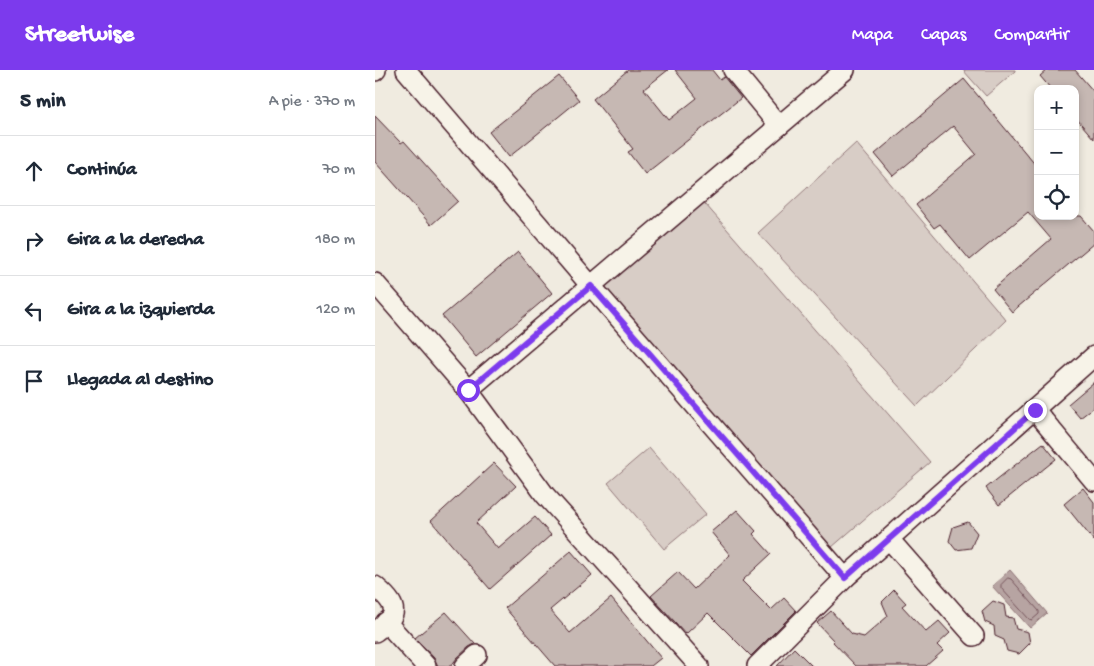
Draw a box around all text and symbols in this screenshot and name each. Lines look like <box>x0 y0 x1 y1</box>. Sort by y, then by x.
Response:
text: Streetwise <box>25 21 134 50</box>
text: Mapa <box>852 25 893 46</box>
text: Capas <box>921 25 966 46</box>
text: Compartir <box>994 25 1069 46</box>
map controls <box>1034 85 1079 220</box>
button: + <box>1034 85 1079 130</box>
text: 5 min <box>20 90 65 115</box>
text: A pie · 370 m <box>269 93 355 112</box>
button: − <box>1034 130 1079 175</box>
icon: ahead <box>20 157 48 185</box>
text: Continúa <box>67 159 137 182</box>
text: 70 m <box>322 161 355 180</box>
button: locate <box>1034 175 1079 220</box>
icon: right <box>20 227 48 255</box>
text: Gira a la derecha <box>67 229 204 252</box>
text: 180 m <box>316 231 355 250</box>
icon: left <box>20 297 48 325</box>
text: Gira a la izquierda <box>67 299 214 322</box>
text: 120 m <box>316 301 355 320</box>
icon: arrive <box>20 367 48 395</box>
text: Llegada al destino <box>67 369 213 392</box>
route start <box>457 379 480 402</box>
route end <box>1024 399 1047 422</box>

